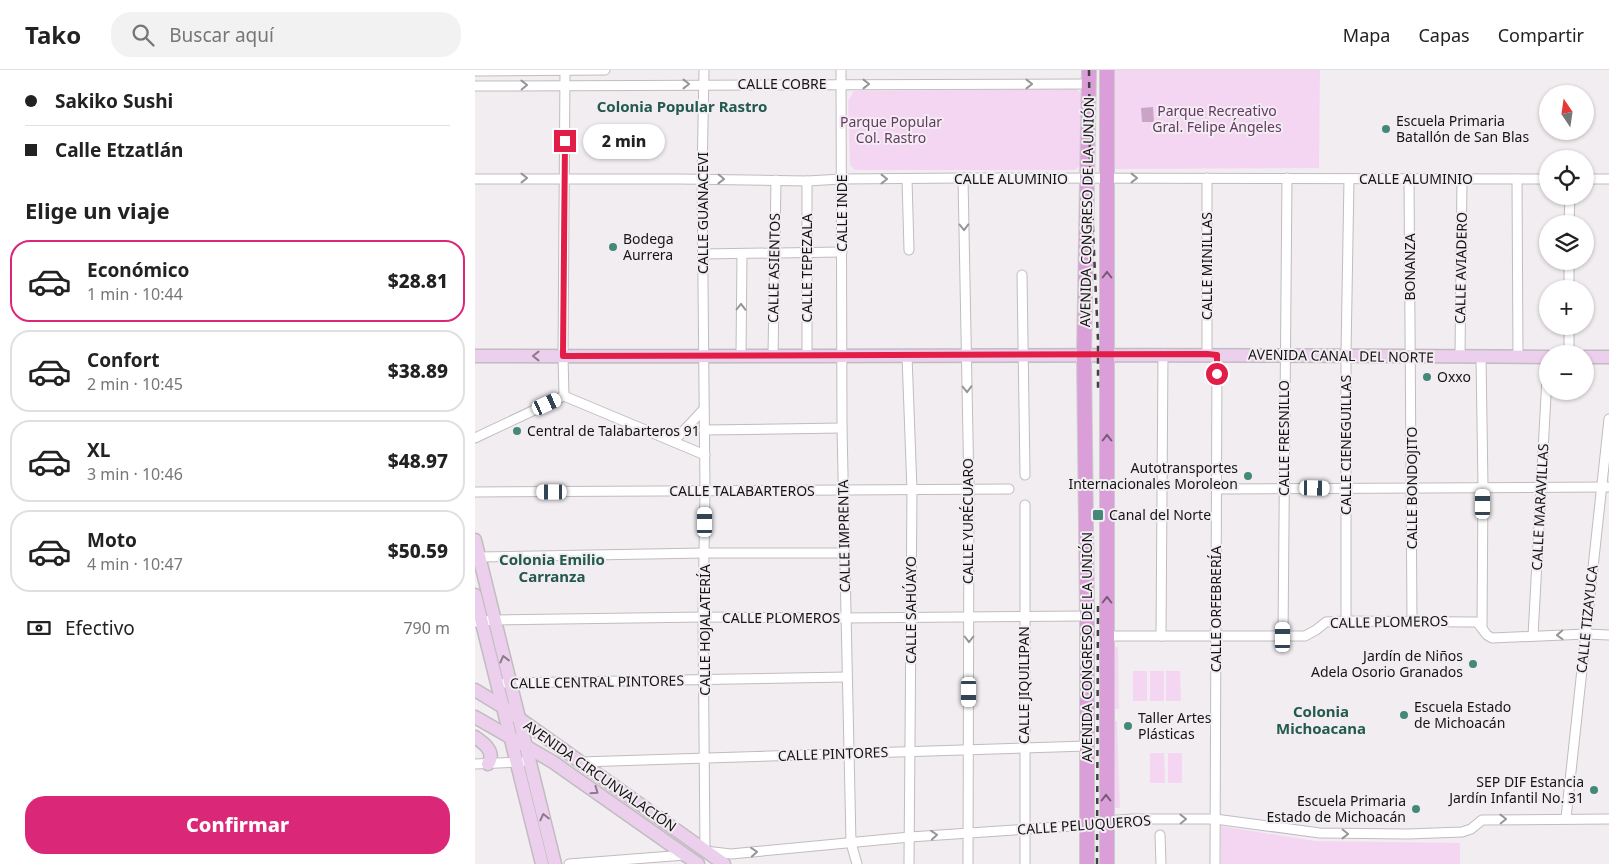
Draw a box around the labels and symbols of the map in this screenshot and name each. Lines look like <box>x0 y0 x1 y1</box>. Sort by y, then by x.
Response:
street label: CALLE COBRE <box>738 74 826 93</box>
one-way arrow <box>682 79 690 89</box>
one-way arrow <box>862 79 870 89</box>
one-way arrow <box>1025 79 1033 89</box>
one-way arrow <box>520 80 528 90</box>
north arrow <box>1539 85 1594 140</box>
district label: Colonia Popular Rastro <box>597 96 767 116</box>
street label: AVENIDA CONGRESO DE LA UNIÓN <box>1075 97 1098 327</box>
park label: Parque Recreativo Gral. Felipe Ángeles <box>1152 101 1282 136</box>
place label: Escuela Primaria Batallón de San Blas <box>1396 111 1529 146</box>
park label: Parque Popular Col. Rastro <box>840 112 942 147</box>
marker: Escuela Primaria Batallón de San Blas <box>1380 123 1392 135</box>
callout: 2 min <box>583 124 665 158</box>
route end <box>554 130 576 152</box>
street label: CALLE GUANACEVI <box>693 152 712 274</box>
street label: CALLE ALUMINIO <box>954 169 1068 188</box>
street label: CALLE ALUMINIO <box>1359 169 1473 188</box>
one-way arrow <box>520 173 528 184</box>
one-way arrow <box>1130 173 1138 183</box>
one-way arrow <box>718 174 725 184</box>
street label: CALLE INDE <box>832 174 851 252</box>
one-way arrow <box>880 174 888 184</box>
street label: CALLE MINILLAS <box>1197 212 1216 320</box>
street label: CALLE AVIADERO <box>1450 212 1471 324</box>
street label: CALLE ASIENTOS <box>763 213 784 323</box>
street label: CALLE TEPEZALA <box>797 213 816 322</box>
one-way arrow <box>959 224 969 231</box>
place label: Bodega Aurrera <box>623 229 674 264</box>
street label: BONANZA <box>1400 233 1419 301</box>
marker: Bodega Aurrera <box>607 241 619 253</box>
one-way arrow <box>1102 271 1112 279</box>
one-way arrow <box>736 302 746 310</box>
street label: AVENIDA CANAL DEL NORTE <box>1248 344 1434 367</box>
one-way arrow <box>532 351 540 361</box>
route start <box>1206 363 1228 385</box>
place label: Oxxo <box>1437 367 1471 386</box>
marker: Oxxo <box>1421 371 1433 383</box>
street label: CALLE CIENEGUILLAS <box>1336 375 1355 515</box>
street label: CALLE FRESNILLO <box>1274 380 1293 496</box>
one-way arrow <box>962 386 972 394</box>
car <box>530 391 563 417</box>
place label: Central de Talabarteros 91 <box>527 421 700 440</box>
marker: Central de Talabarteros 91 <box>511 425 523 437</box>
street label: CALLE BONDOJITO <box>1402 427 1421 549</box>
one-way arrow <box>1102 434 1112 442</box>
street label: CALLE MARAVILLAS <box>1527 443 1552 571</box>
street label: CALLE YURÉCUARO <box>958 458 977 584</box>
place label: Autotransportes Internacionales Moroleon <box>1068 458 1238 493</box>
marker: Autotransportes Internacionales Moroleon <box>1242 470 1254 482</box>
street label: CALLE IMPRENTA <box>833 479 854 593</box>
car <box>1299 480 1330 496</box>
street label: CALLE TALABARTEROS <box>669 481 815 500</box>
car <box>537 485 567 500</box>
car <box>1475 489 1490 519</box>
place label: Canal del Norte <box>1109 505 1211 524</box>
car <box>697 507 712 537</box>
marker: Canal del Norte <box>1091 508 1105 522</box>
street label: AVENIDA CONGRESO DE LA UNIÓN <box>1077 532 1096 762</box>
street label: CALLE ORFEBRERÍA <box>1206 546 1225 672</box>
district label: Colonia Emilio Carranza <box>499 549 605 586</box>
street label: CALLE SAHÚAYO <box>901 556 920 664</box>
street label: CALLE HOJALATERÍA <box>695 564 714 696</box>
street label: CALLE TIZAYUCA <box>1571 564 1602 674</box>
one-way arrow <box>1102 596 1112 604</box>
street label: CALLE PLOMEROS <box>722 608 840 627</box>
street label: CALLE PLOMEROS <box>1330 611 1449 632</box>
car <box>1275 622 1290 652</box>
street label: CALLE JIQUILIPAN <box>1014 626 1033 744</box>
one-way arrow <box>1556 630 1564 641</box>
one-way arrow <box>964 636 974 644</box>
place label: Jardín de Niños Adela Osorio Granados <box>1311 646 1463 681</box>
one-way arrow <box>499 655 510 664</box>
marker: Jardín de Niños Adela Osorio Granados <box>1467 658 1479 670</box>
street label: CALLE CENTRAL PINTORES <box>510 670 684 693</box>
car <box>961 677 976 707</box>
place label: Escuela Estado de Michoacán <box>1414 697 1511 732</box>
district label: Colonia Michoacana <box>1276 701 1366 738</box>
place label: Taller Artes Plásticas <box>1138 708 1212 743</box>
marker: Escuela Estado de Michoacán <box>1398 709 1410 721</box>
street label: AVENIDA CIRCUNVALACIÓN <box>520 715 680 836</box>
marker: Taller Artes Plásticas <box>1122 720 1134 732</box>
street label: CALLE PINTORES <box>777 742 889 765</box>
place label: SEP DIF Estancia Jardín Infantil No. 31 <box>1447 772 1584 807</box>
marker: SEP DIF Estancia Jardín Infantil No. 31 <box>1588 784 1600 796</box>
one-way arrow <box>589 785 599 794</box>
place label: Escuela Primaria Estado de Michoacán <box>1267 791 1406 826</box>
one-way arrow <box>1101 794 1111 802</box>
marker: Escuela Primaria Estado de Michoacán <box>1410 803 1422 815</box>
street label: CALLE PELUQUEROS <box>1017 810 1152 839</box>
one-way arrow <box>539 812 550 821</box>
one-way arrow <box>1180 814 1187 824</box>
one-way arrow <box>1499 814 1507 824</box>
one-way arrow <box>1341 829 1349 839</box>
one-way arrow <box>930 830 938 841</box>
one-way arrow <box>750 846 758 857</box>

